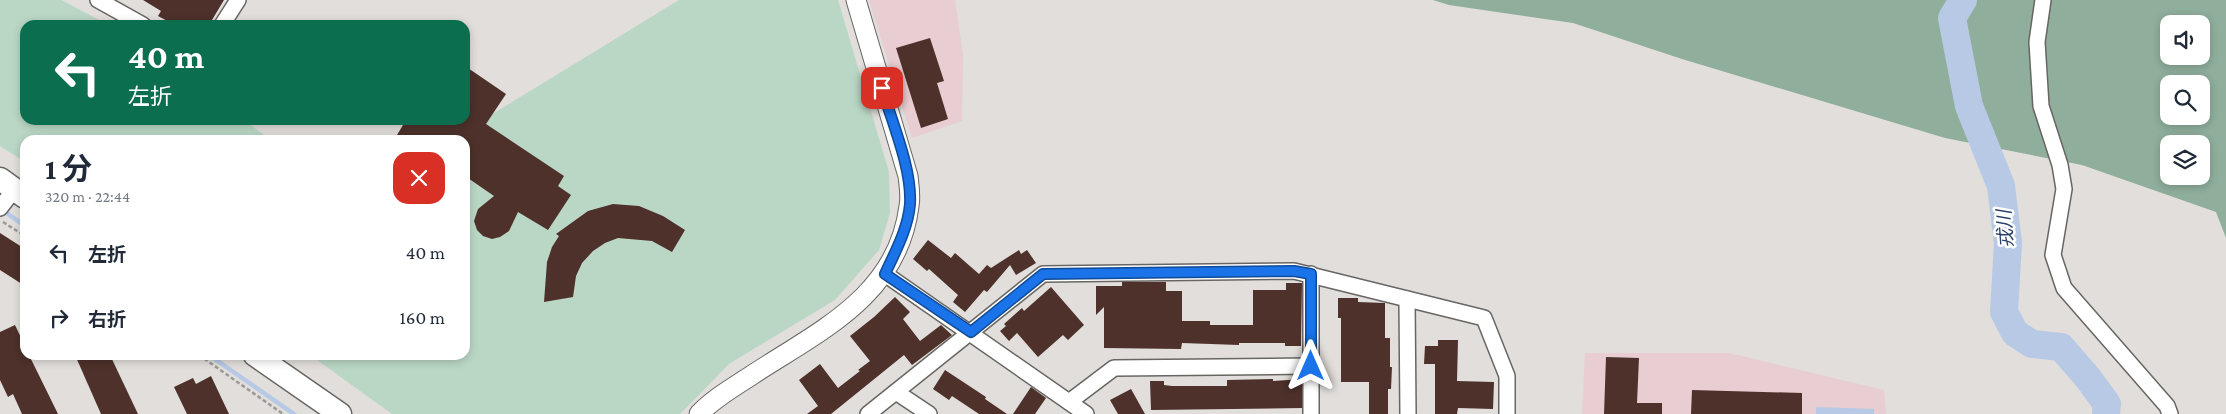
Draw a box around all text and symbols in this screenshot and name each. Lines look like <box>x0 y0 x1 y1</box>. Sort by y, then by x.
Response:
map controls <box>2160 15 2210 185</box>
button: sound <box>2160 15 2210 65</box>
text: 40 m <box>128 37 205 76</box>
icon: left <box>45 40 110 105</box>
pin <box>861 67 903 109</box>
icon: arrive <box>868 74 896 102</box>
button: search <box>2160 75 2210 125</box>
text: 左折 <box>128 84 172 109</box>
button: layers <box>2160 135 2210 185</box>
text: 1 分 <box>45 152 92 185</box>
button: close <box>393 152 445 204</box>
text: 320 m · 22:44 <box>45 188 130 205</box>
water label: 戎川 <box>1993 207 2017 249</box>
icon: left <box>45 239 73 267</box>
text: 40 m <box>406 242 445 263</box>
text: 左折 <box>88 244 126 265</box>
icon: right <box>45 304 73 332</box>
text: 160 m <box>399 307 445 328</box>
text: 右折 <box>88 309 126 330</box>
position arrow <box>1284 339 1336 391</box>

